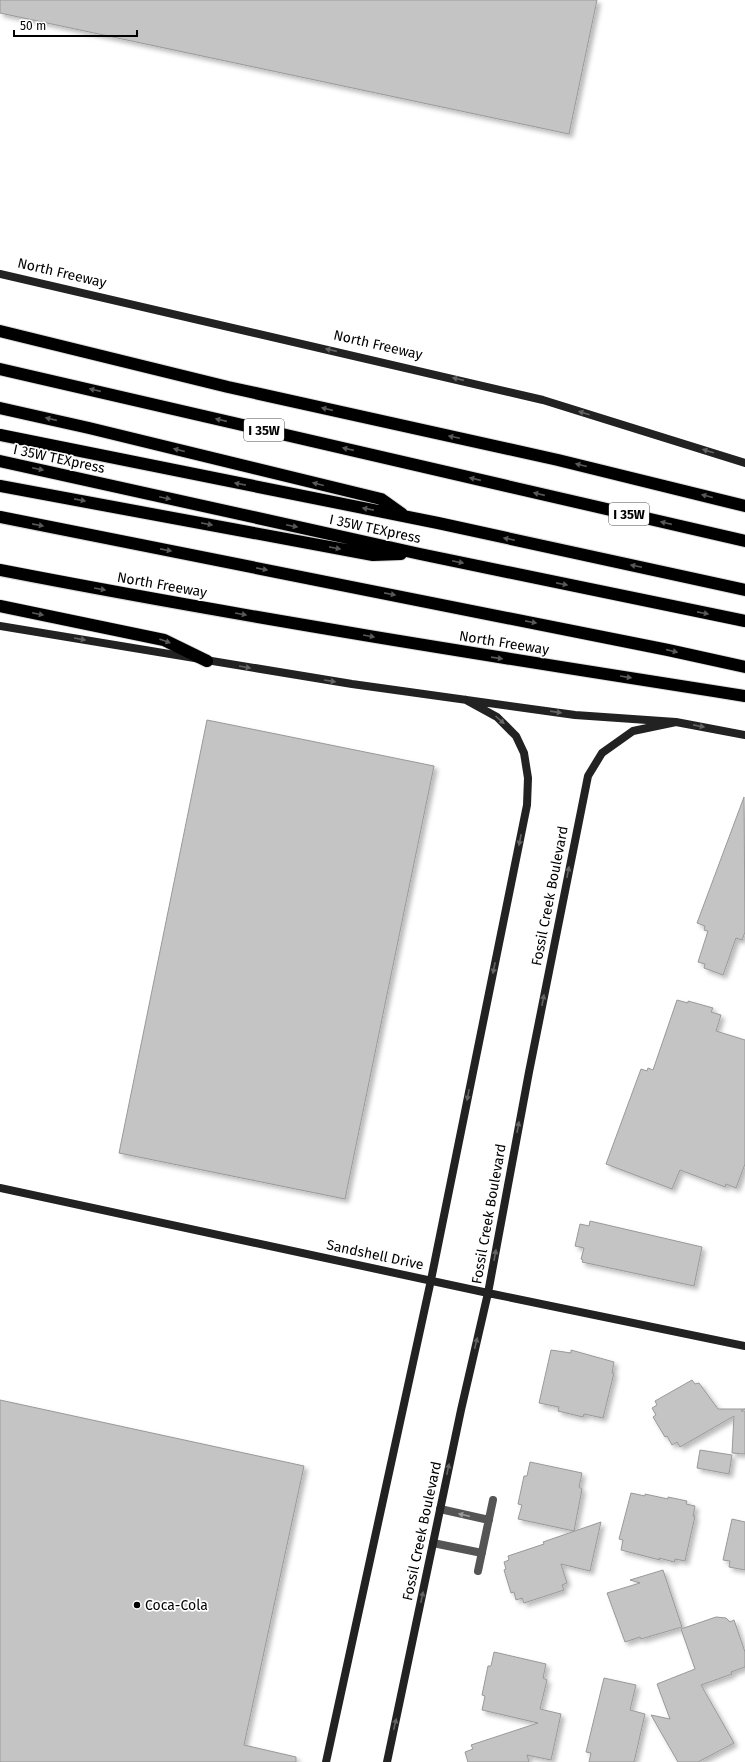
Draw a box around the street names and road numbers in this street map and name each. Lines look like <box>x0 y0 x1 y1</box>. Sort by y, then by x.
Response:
street label: North Freeway <box>16 254 108 292</box>
street label: North Freeway <box>332 326 424 364</box>
road number: I 35W <box>244 419 284 441</box>
street label: I 35W TEXpress <box>12 441 107 477</box>
road number: I 35W <box>609 503 649 525</box>
street label: I 35W TEXpress <box>328 511 423 547</box>
street label: North Freeway <box>116 569 208 601</box>
street label: North Freeway <box>458 627 550 659</box>
street label: Fossil Creek Boulevard <box>528 825 572 967</box>
street label: Fossil Creek Boulevard <box>468 1143 510 1285</box>
street label: Sandshell Drive <box>325 1236 425 1274</box>
street label: Fossil Creek Boulevard <box>399 1460 445 1602</box>

